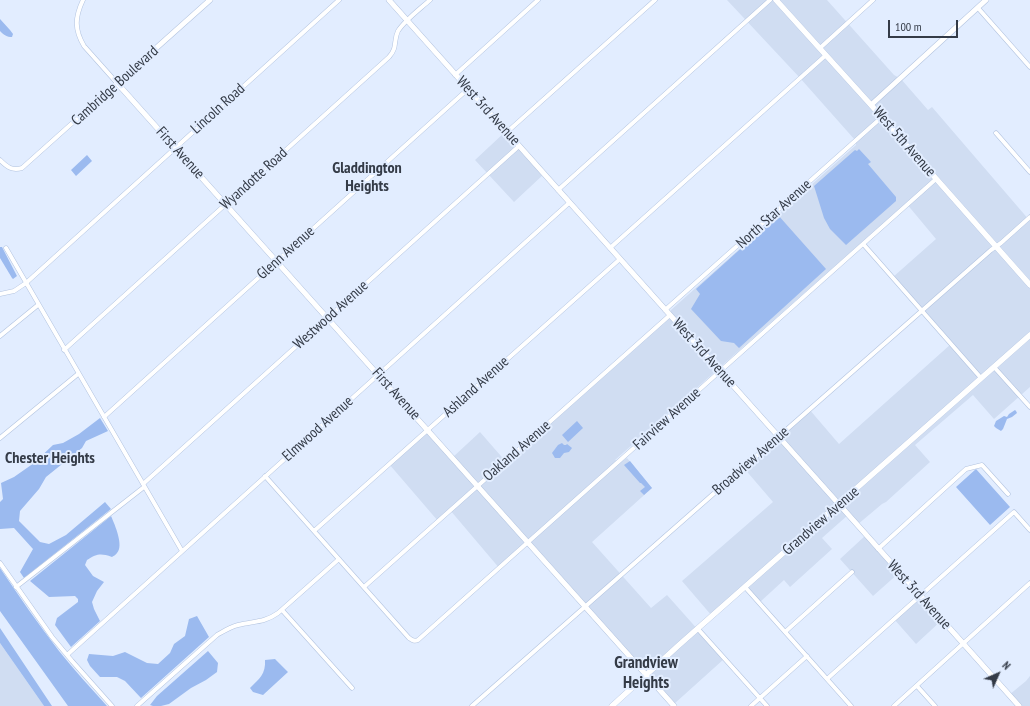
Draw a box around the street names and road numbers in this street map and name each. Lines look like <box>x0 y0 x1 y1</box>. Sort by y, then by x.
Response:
street label: Cambridge Boulevard <box>68 42 162 130</box>
street label: West 3rd Avenue <box>452 73 524 149</box>
street label: Lincoln Road <box>187 80 249 138</box>
street label: West 5th Avenue <box>869 103 939 181</box>
street label: First Avenue <box>152 123 208 183</box>
street label: Wyandotte Road <box>217 144 291 214</box>
street label: North Star Avenue <box>733 176 815 252</box>
street label: Glenn Avenue <box>253 222 319 284</box>
street label: Westwood Avenue <box>290 277 372 353</box>
street label: West 3rd Avenue <box>668 315 740 391</box>
street label: Ashland Avenue <box>439 353 513 421</box>
street label: First Avenue <box>368 364 424 424</box>
street label: Fairview Avenue <box>630 384 704 454</box>
street label: Elmwood Avenue <box>279 393 357 465</box>
street label: Oakland Avenue <box>479 417 555 485</box>
street label: Broadview Avenue <box>709 423 793 499</box>
street label: Grandview Avenue <box>779 483 863 559</box>
street label: West 3rd Avenue <box>883 557 955 633</box>

